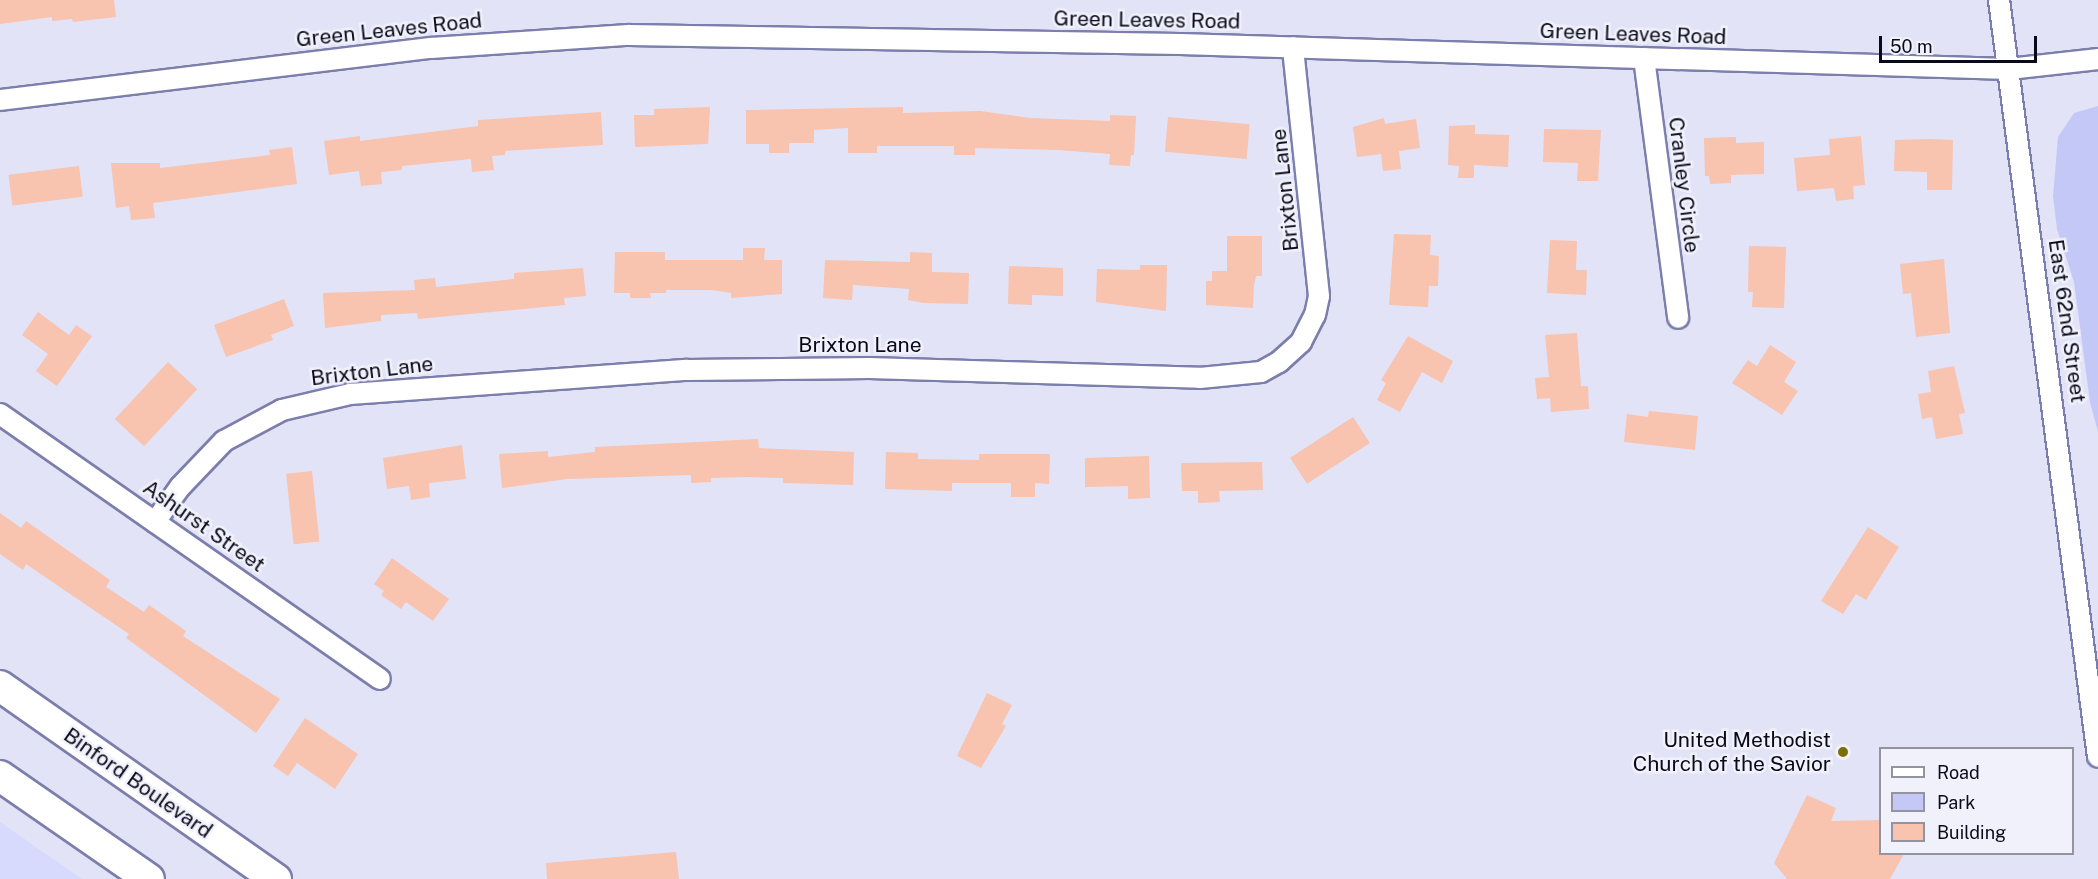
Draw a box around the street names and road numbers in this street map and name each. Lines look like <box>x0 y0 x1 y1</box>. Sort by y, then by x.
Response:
street label: Green Leaves Road <box>1053 6 1241 34</box>
street label: Green Leaves Road <box>295 8 483 52</box>
street label: Green Leaves Road <box>1539 18 1727 50</box>
street label: Cranley Circle <box>1663 116 1705 254</box>
street label: Brixton Lane <box>1266 127 1304 253</box>
street label: East 62nd Street <box>2043 238 2091 404</box>
street label: Brixton Lane <box>798 332 922 358</box>
street label: Brixton Lane <box>309 351 435 391</box>
street label: Ashurst Street <box>138 475 270 577</box>
street label: Binford Boulevard <box>59 722 217 844</box>

